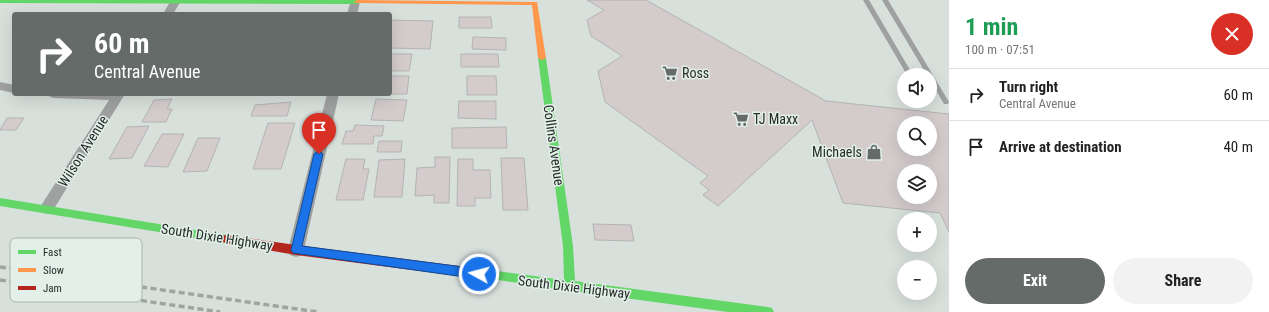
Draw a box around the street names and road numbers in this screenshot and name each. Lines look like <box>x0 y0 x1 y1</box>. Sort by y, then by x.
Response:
street label: Collins Avenue <box>540 104 568 187</box>
street label: Wilson Avenue <box>55 112 111 190</box>
street label: South Dixie Highway <box>160 220 274 254</box>
street label: South Dixie Highway <box>517 272 631 302</box>

